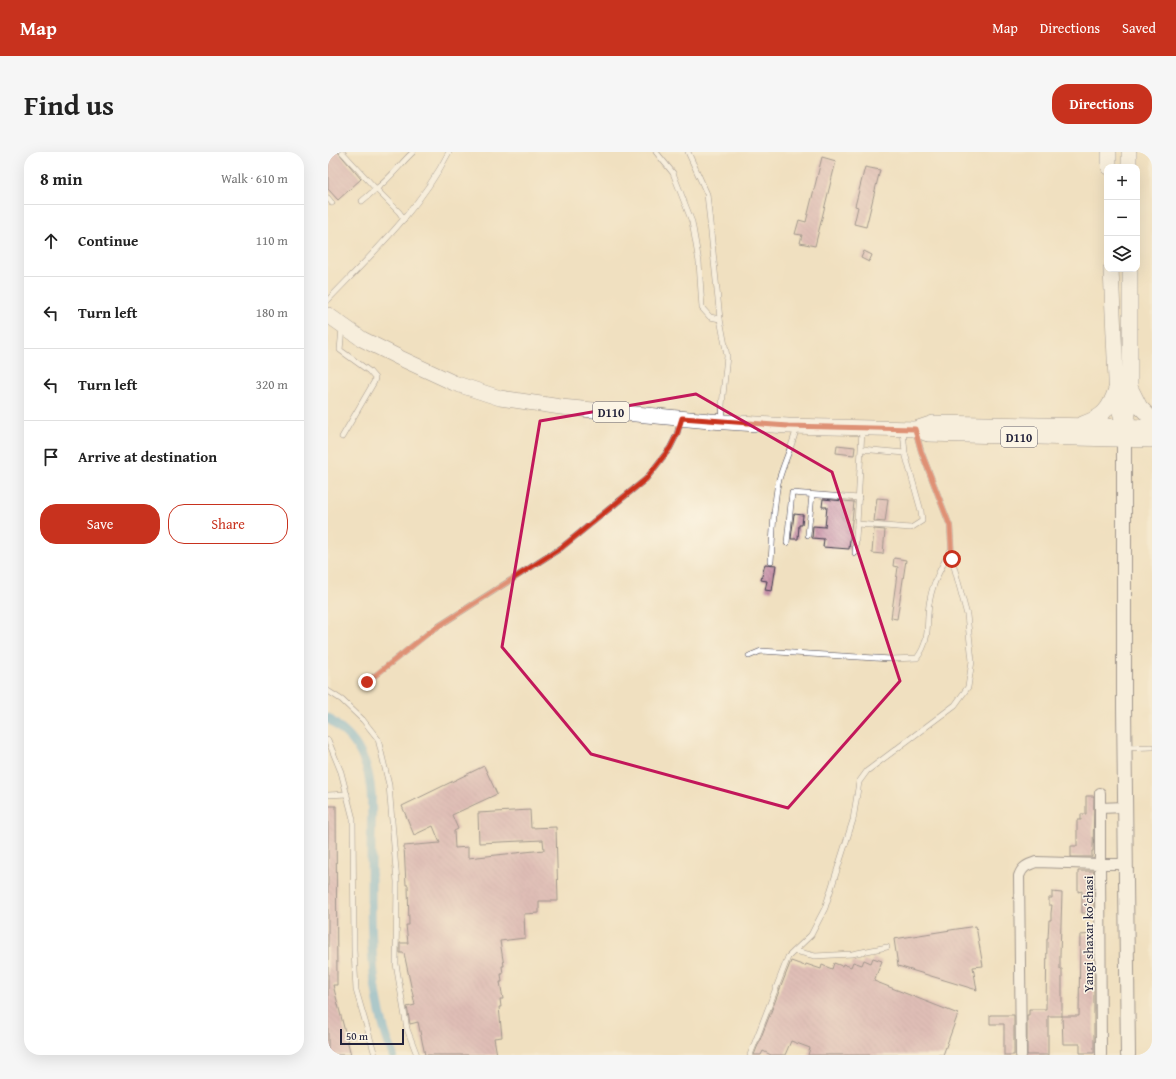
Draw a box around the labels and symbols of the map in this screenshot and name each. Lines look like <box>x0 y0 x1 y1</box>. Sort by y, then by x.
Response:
road number: D110 <box>593 402 629 422</box>
road number: D110 <box>1001 427 1037 447</box>
route start <box>943 550 961 568</box>
route end <box>358 673 376 691</box>
street label: Yangi shaxar koʻchasi <box>1079 875 1098 992</box>
scale bar <box>340 1027 404 1046</box>

